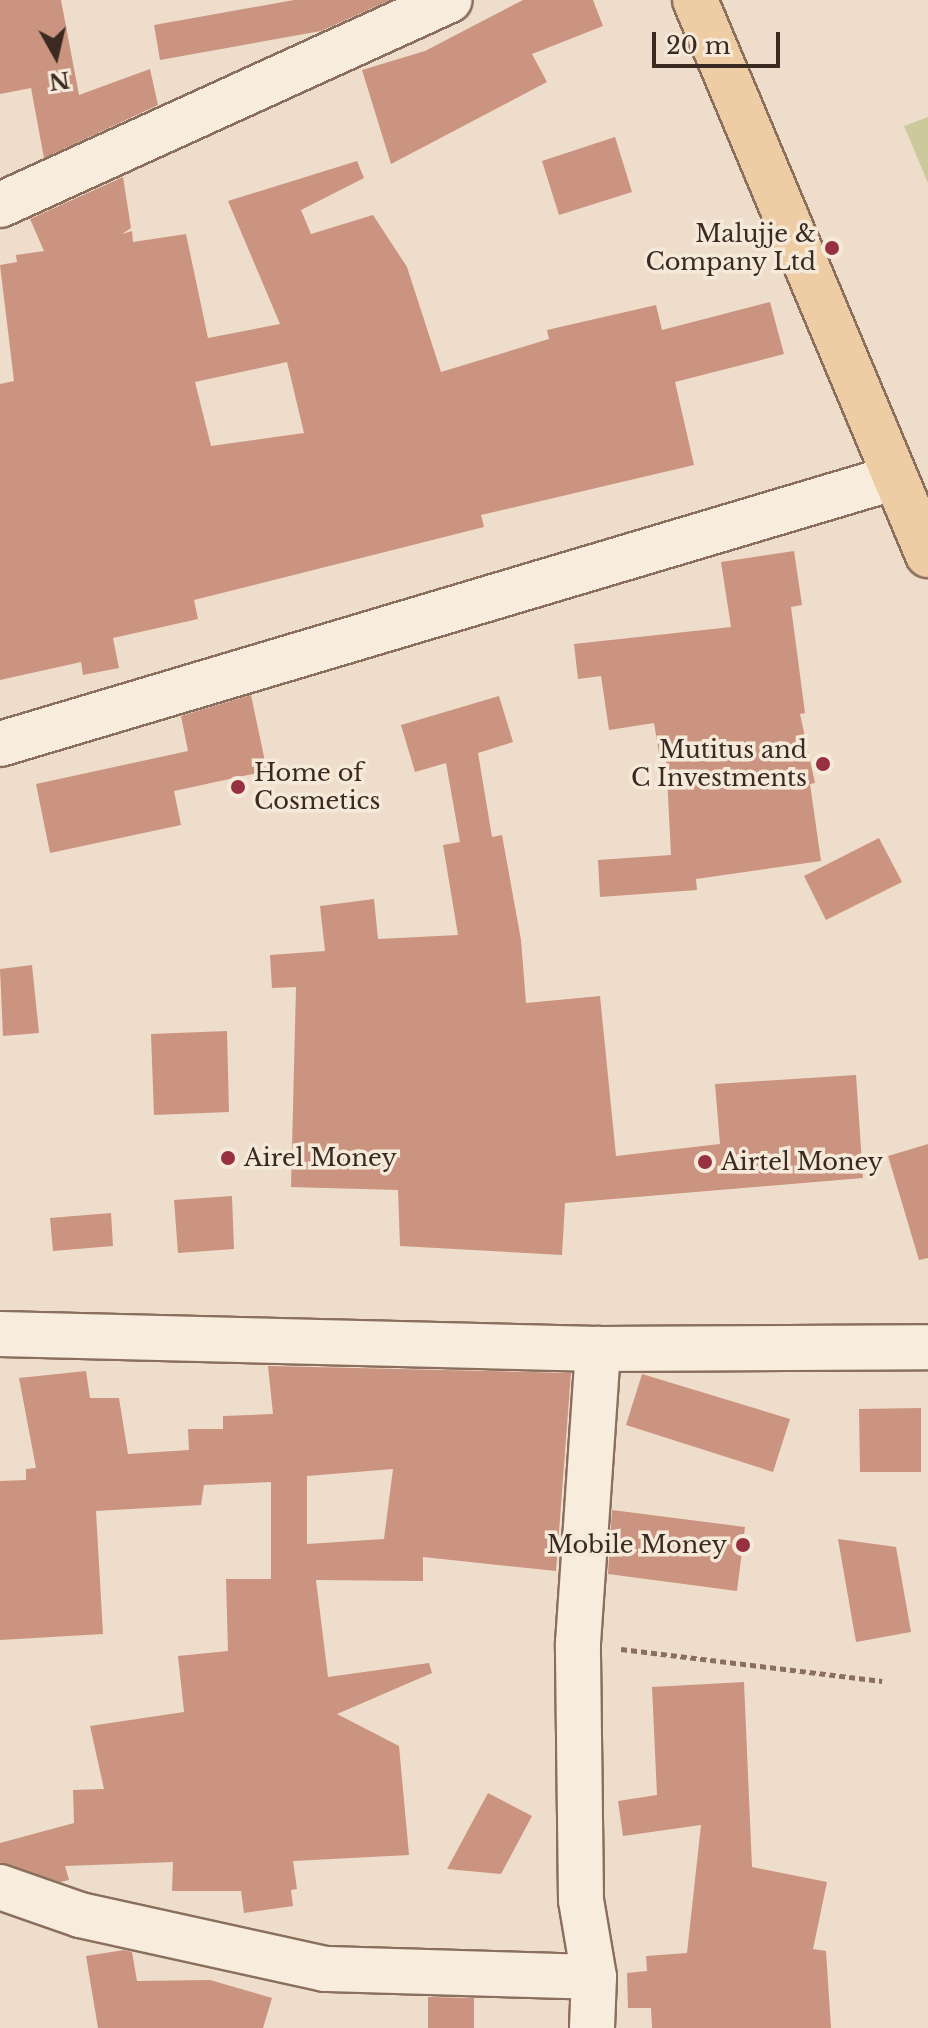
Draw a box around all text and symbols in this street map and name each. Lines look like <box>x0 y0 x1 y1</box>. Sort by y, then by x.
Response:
north arrow <box>16 16 96 96</box>
scale bar <box>656 16 784 66</box>
text: 20 m <box>666 31 731 60</box>
text: N <box>47 65 72 95</box>
place label: Malujje & Company Ltd <box>645 220 816 276</box>
marker: Malujje & Company Ltd <box>823 239 841 257</box>
place label: Mutitus and C Investments <box>631 736 807 792</box>
marker: Mutitus and C Investments <box>814 755 832 773</box>
place label: Home of Cosmetics <box>254 759 380 815</box>
marker: Home of Cosmetics <box>229 778 247 796</box>
place label: Airel Money <box>244 1144 397 1172</box>
place label: Airtel Money <box>721 1148 883 1176</box>
marker: Airel Money <box>219 1149 237 1167</box>
marker: Airtel Money <box>696 1153 714 1171</box>
place label: Mobile Money <box>547 1531 727 1559</box>
marker: Mobile Money <box>734 1536 752 1554</box>

